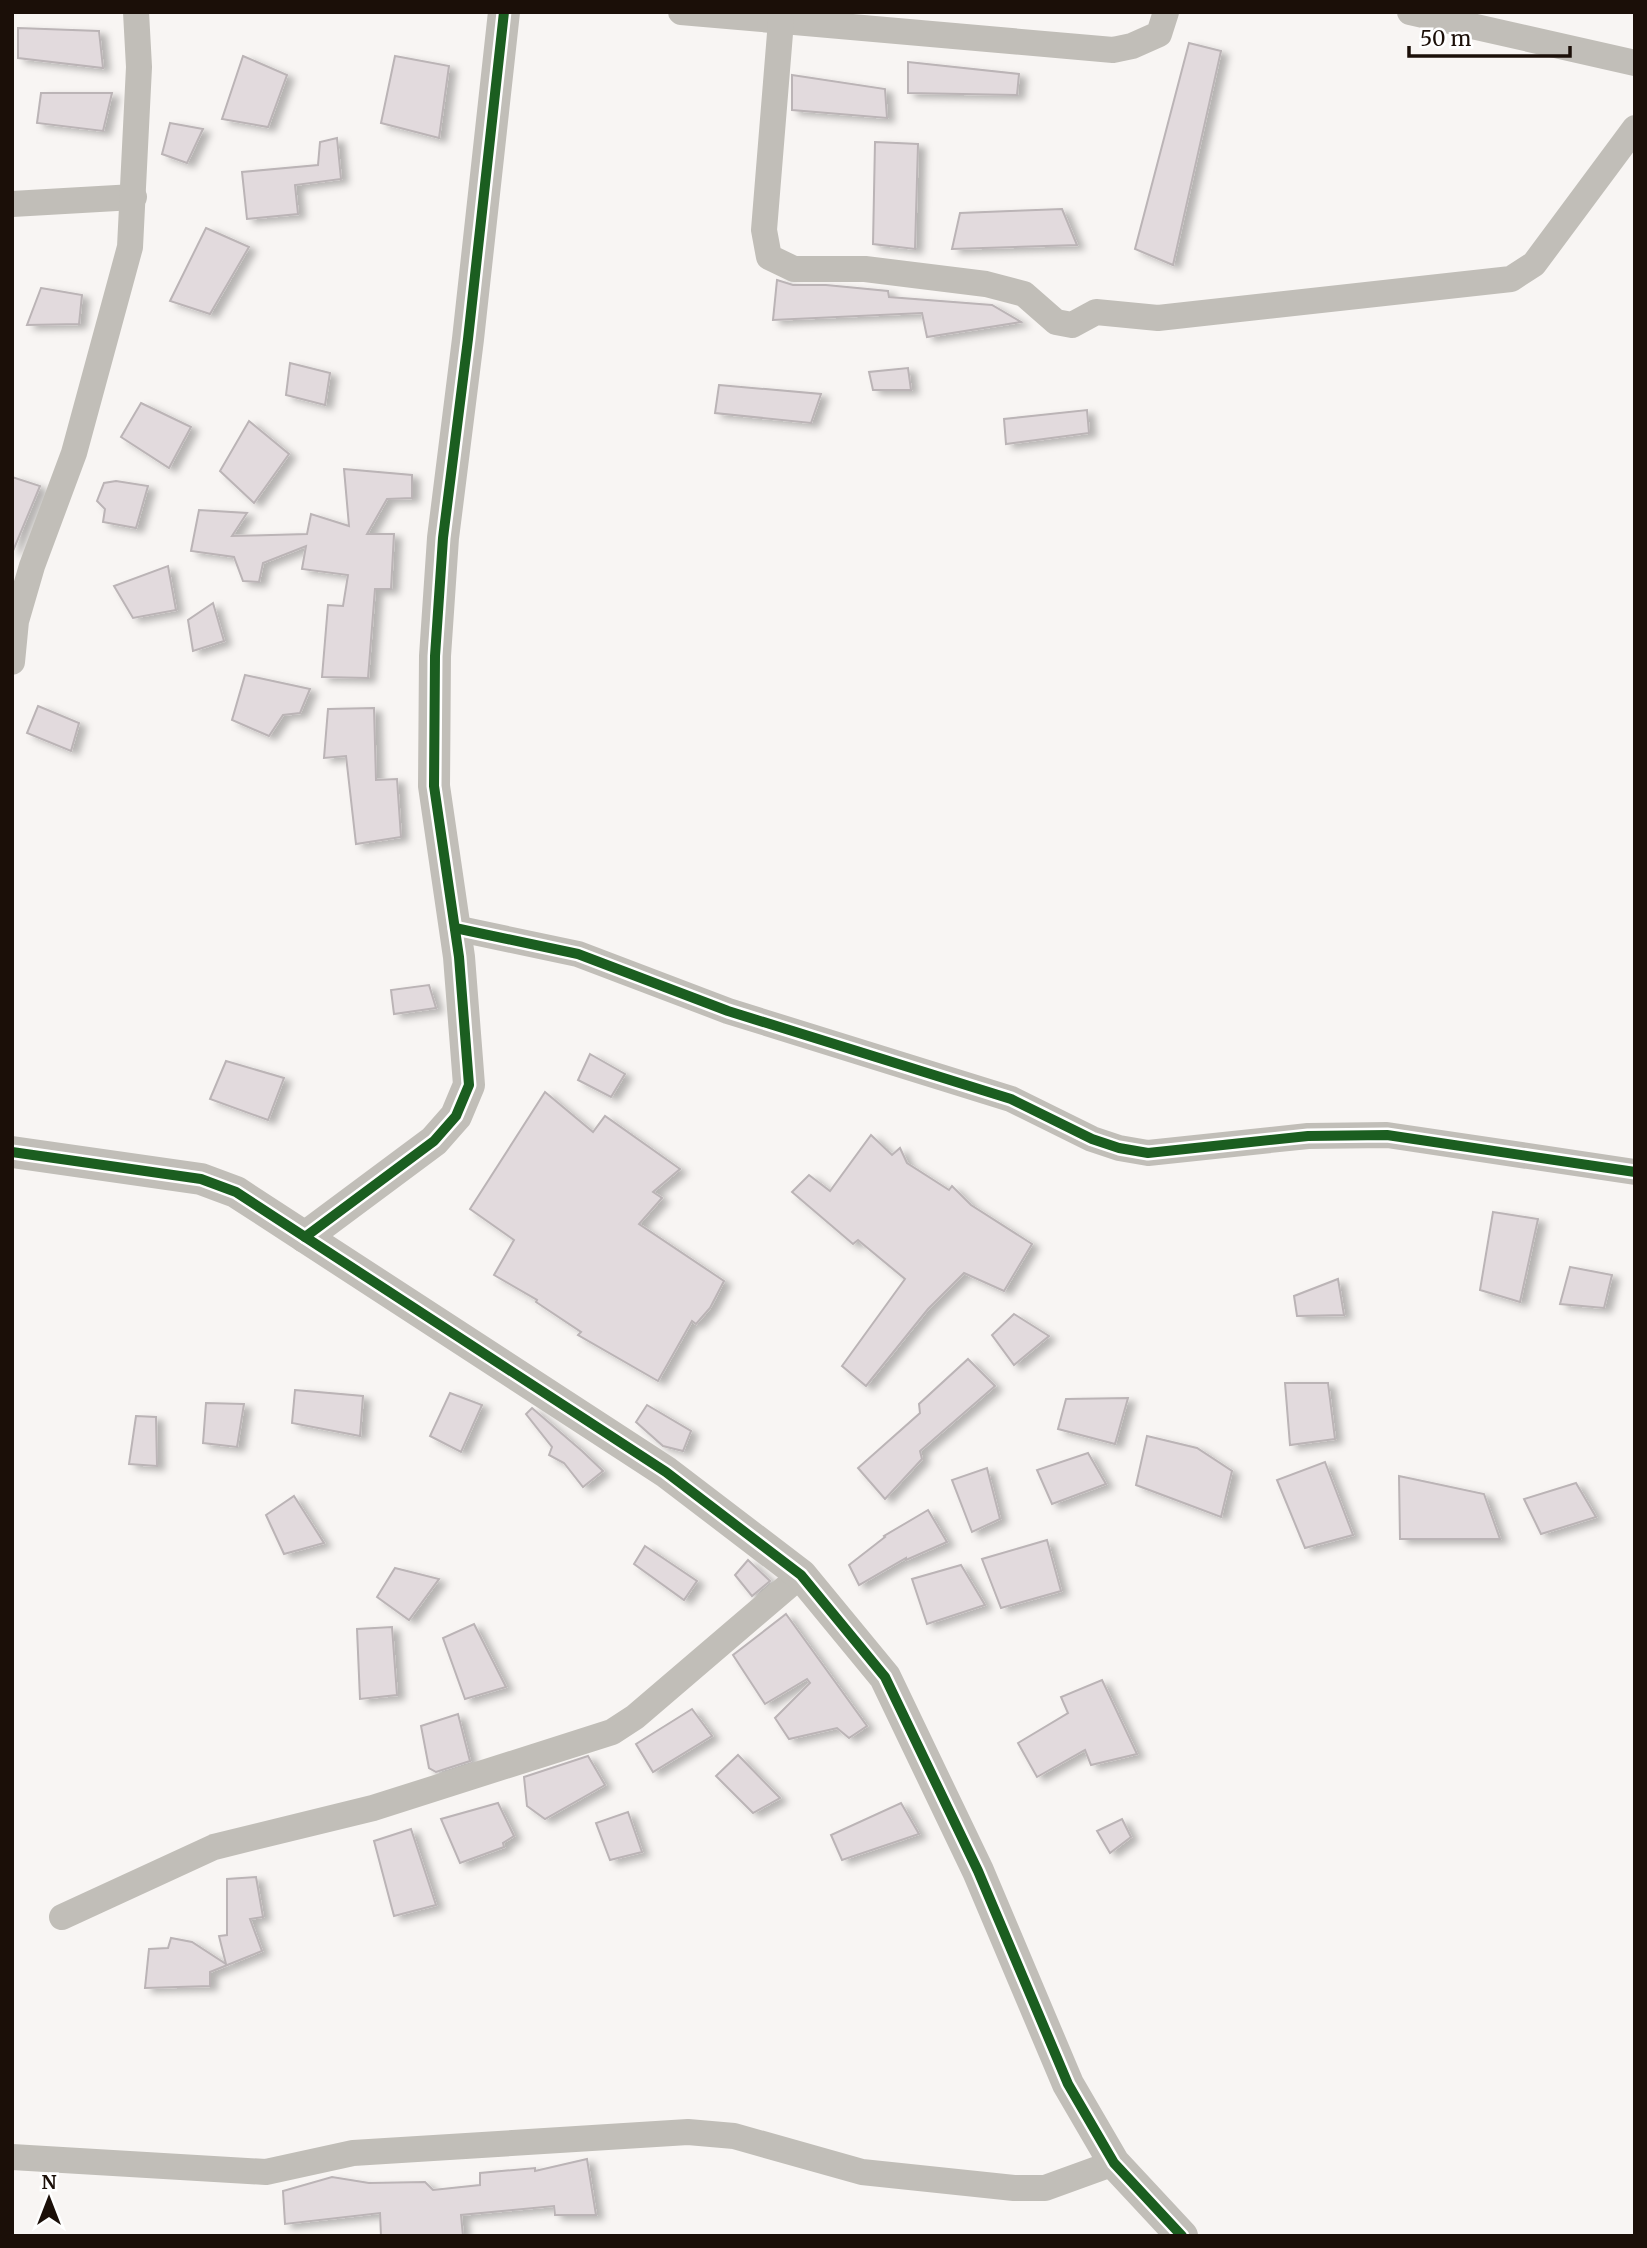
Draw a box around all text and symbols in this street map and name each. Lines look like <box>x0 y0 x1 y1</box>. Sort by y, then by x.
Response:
scale bar <box>1409 14 1570 58</box>
text: 50 m <box>1420 25 1471 52</box>
north arrow <box>14 2164 84 2234</box>
text: N <box>41 2170 57 2194</box>

